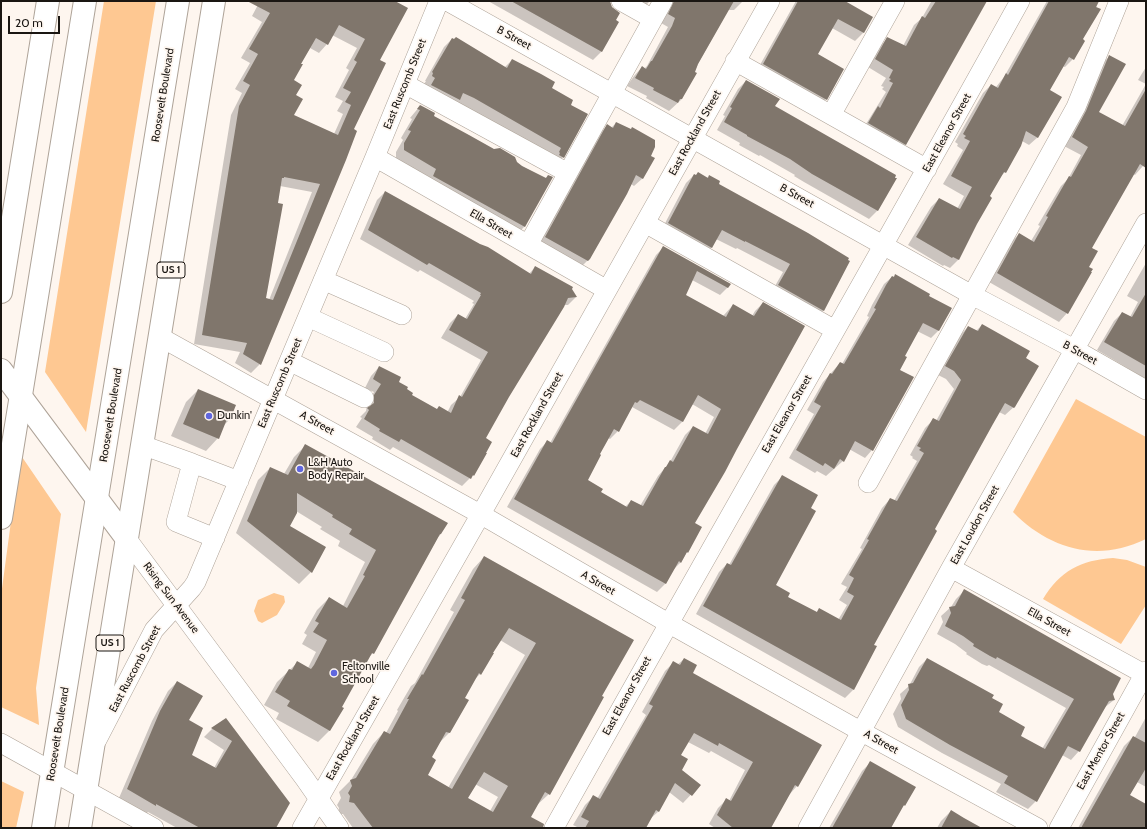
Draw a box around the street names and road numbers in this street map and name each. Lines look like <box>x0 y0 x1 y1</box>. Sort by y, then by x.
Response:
street label: B Street <box>494 23 534 53</box>
street label: East Ruscomb Street <box>381 37 429 131</box>
street label: Roosevelt Boulevard <box>149 47 177 143</box>
street label: East Rockland Street <box>666 88 724 178</box>
street label: East Eleanor Street <box>920 91 974 175</box>
street label: B Street <box>777 181 817 211</box>
street label: Ella Street <box>467 206 515 242</box>
road number: US 1 <box>157 262 185 278</box>
street label: East Ruscomb Street <box>255 336 305 430</box>
street label: B Street <box>1060 338 1100 368</box>
street label: Roosevelt Boulevard <box>97 367 125 463</box>
street label: East Rockland Street <box>508 370 566 460</box>
street label: East Eleanor Street <box>759 373 815 455</box>
street label: A Street <box>297 408 337 438</box>
street label: East Loudon Street <box>948 483 1002 567</box>
street label: Rising Sun Avenue <box>140 560 202 636</box>
street label: A Street <box>578 568 618 598</box>
street label: Ella Street <box>1025 605 1073 639</box>
street label: East Ruscomb Street <box>107 623 163 715</box>
road number: US 1 <box>96 635 124 651</box>
street label: East Eleanor Street <box>600 654 654 738</box>
street label: Roosevelt Boulevard <box>44 686 72 782</box>
street label: East Rockland Street <box>323 693 383 783</box>
street label: East Mentor Street <box>1074 710 1128 792</box>
street label: A Street <box>861 727 901 757</box>

